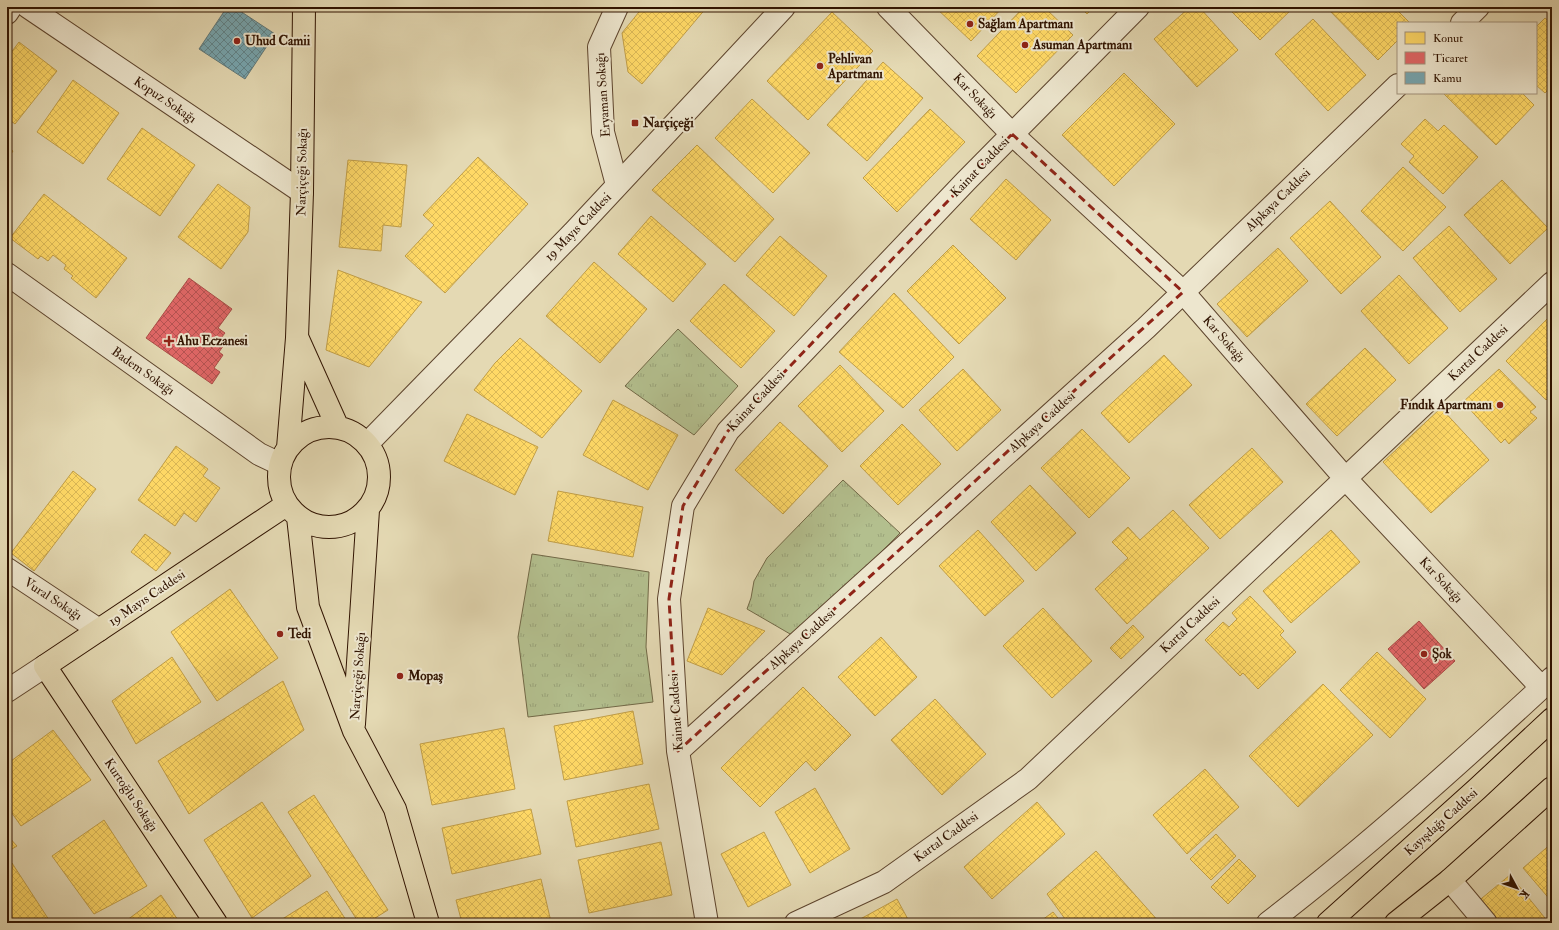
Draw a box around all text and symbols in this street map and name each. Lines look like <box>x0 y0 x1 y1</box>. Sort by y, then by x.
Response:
place label: Sağlam Apartmanı <box>978 16 1074 33</box>
marker: Sağlam Apartmanı <box>965 19 975 29</box>
legend <box>1397 22 1537 94</box>
text: Konut <box>1433 31 1463 46</box>
place label: Uhud Camii <box>245 33 311 49</box>
marker: Uhud Camii <box>232 36 242 46</box>
place label: Asuman Apartmanı <box>1032 37 1133 54</box>
marker: Asuman Apartmanı <box>1020 40 1030 50</box>
place label: Pehlivan Apartmanı <box>827 51 883 83</box>
text: Ticaret <box>1433 51 1468 66</box>
street label: Eryaman Sokağı <box>592 52 615 138</box>
marker: Pehlivan Apartmanı <box>815 61 825 71</box>
street label: Kar Sokağı <box>950 70 1001 122</box>
text: Kamu <box>1433 71 1462 86</box>
street label: Kopuz Sokağı <box>130 73 200 128</box>
place label: Narçiçeği <box>642 115 694 132</box>
marker: Narçiçeği <box>630 118 640 128</box>
street label: Narçiçeği Sokağı <box>293 127 311 216</box>
street label: Kainat Caddesi <box>947 133 1013 201</box>
street label: Alpkaya Caddesi <box>1241 165 1315 236</box>
street label: 19 Mayıs Caddesi <box>541 189 616 265</box>
street label: Kar Sokağı <box>1199 312 1249 366</box>
street label: Kartal Caddesi <box>1445 321 1512 385</box>
place label: Ahu Eczanesi <box>176 333 248 349</box>
marker: Ahu Eczanesi <box>164 336 174 346</box>
street label: Badem Sokağı <box>108 343 178 399</box>
street label: Kainat Caddesi <box>724 367 789 435</box>
street label: Alpkaya Caddesi <box>1005 388 1080 458</box>
place label: Fındık Apartmanı <box>1400 397 1493 414</box>
marker: Fındık Apartmanı <box>1495 400 1505 410</box>
street label: Kar Sokağı <box>1416 554 1467 607</box>
street label: 19 Mayıs Caddesi <box>106 566 189 630</box>
street label: Vural Sokağı <box>21 574 86 624</box>
street label: Kartal Caddesi <box>1157 593 1224 657</box>
street label: Alpkaya Caddesi <box>765 605 840 675</box>
place label: Tedi <box>287 626 312 642</box>
marker: Tedi <box>275 629 285 639</box>
street label: Narçiçeği Sokağı <box>347 631 369 721</box>
place label: Şok <box>1432 646 1452 662</box>
marker: Şok <box>1419 649 1429 659</box>
place label: Mopaş <box>407 668 444 685</box>
marker: Mopaş <box>395 671 405 681</box>
street label: Kainat Caddesi <box>665 672 687 751</box>
street label: Kurtoğlu Sokağı <box>101 755 162 835</box>
street label: Kayışdağı Caddesi <box>1401 785 1482 860</box>
street label: Kartal Caddesi <box>911 808 982 866</box>
north arrow <box>1497 868 1537 908</box>
text: K <box>1516 887 1532 902</box>

